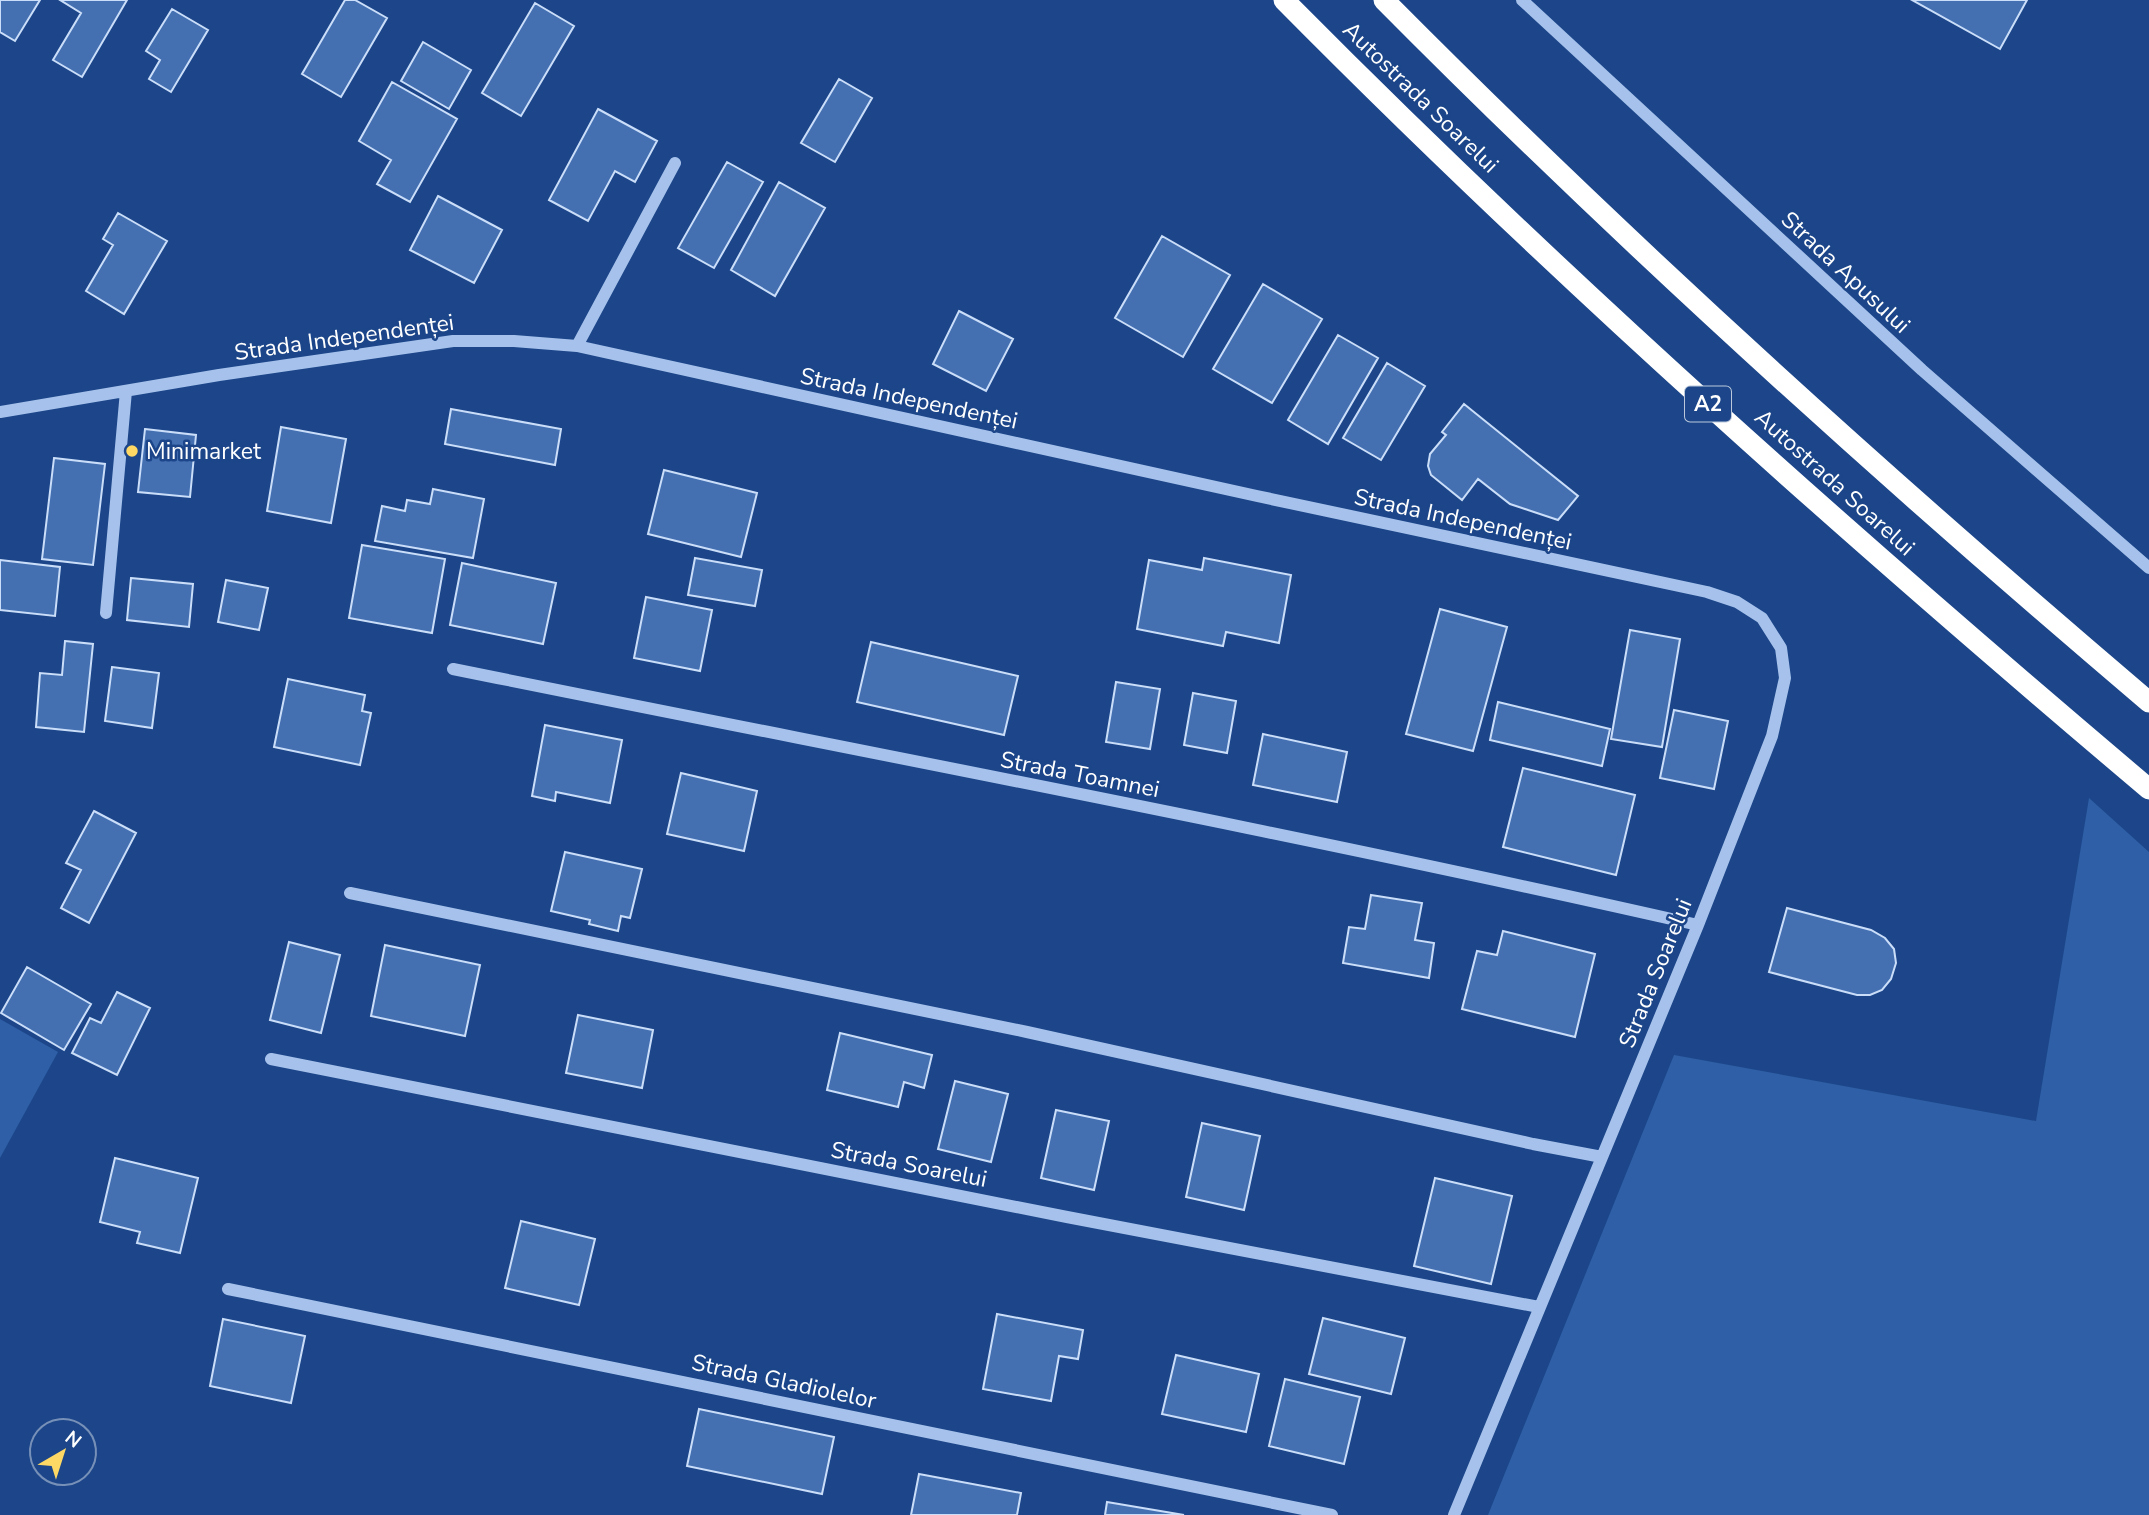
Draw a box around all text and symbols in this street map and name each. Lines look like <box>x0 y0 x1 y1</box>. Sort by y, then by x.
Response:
street label: Autostrada Soarelui <box>1336 15 1505 180</box>
street label: Strada Apusului <box>1774 204 1917 340</box>
street label: Strada Independenței <box>232 307 456 368</box>
street label: Strada Independenței <box>797 360 1020 437</box>
road number: A2 <box>1685 386 1731 422</box>
street label: Autostrada Soarelui <box>1748 402 1921 563</box>
place label: Minimarket <box>146 436 262 467</box>
marker: Minimarket <box>124 443 140 459</box>
street label: Strada Independenței <box>1351 481 1574 558</box>
street label: Strada Toamnei <box>998 744 1162 805</box>
street label: Strada Soarelui <box>1611 894 1700 1052</box>
street label: Strada Soarelui <box>828 1134 990 1195</box>
street label: Strada Gladiolelor <box>689 1347 880 1416</box>
north arrow <box>28 1417 98 1487</box>
text: N <box>59 1425 87 1454</box>

